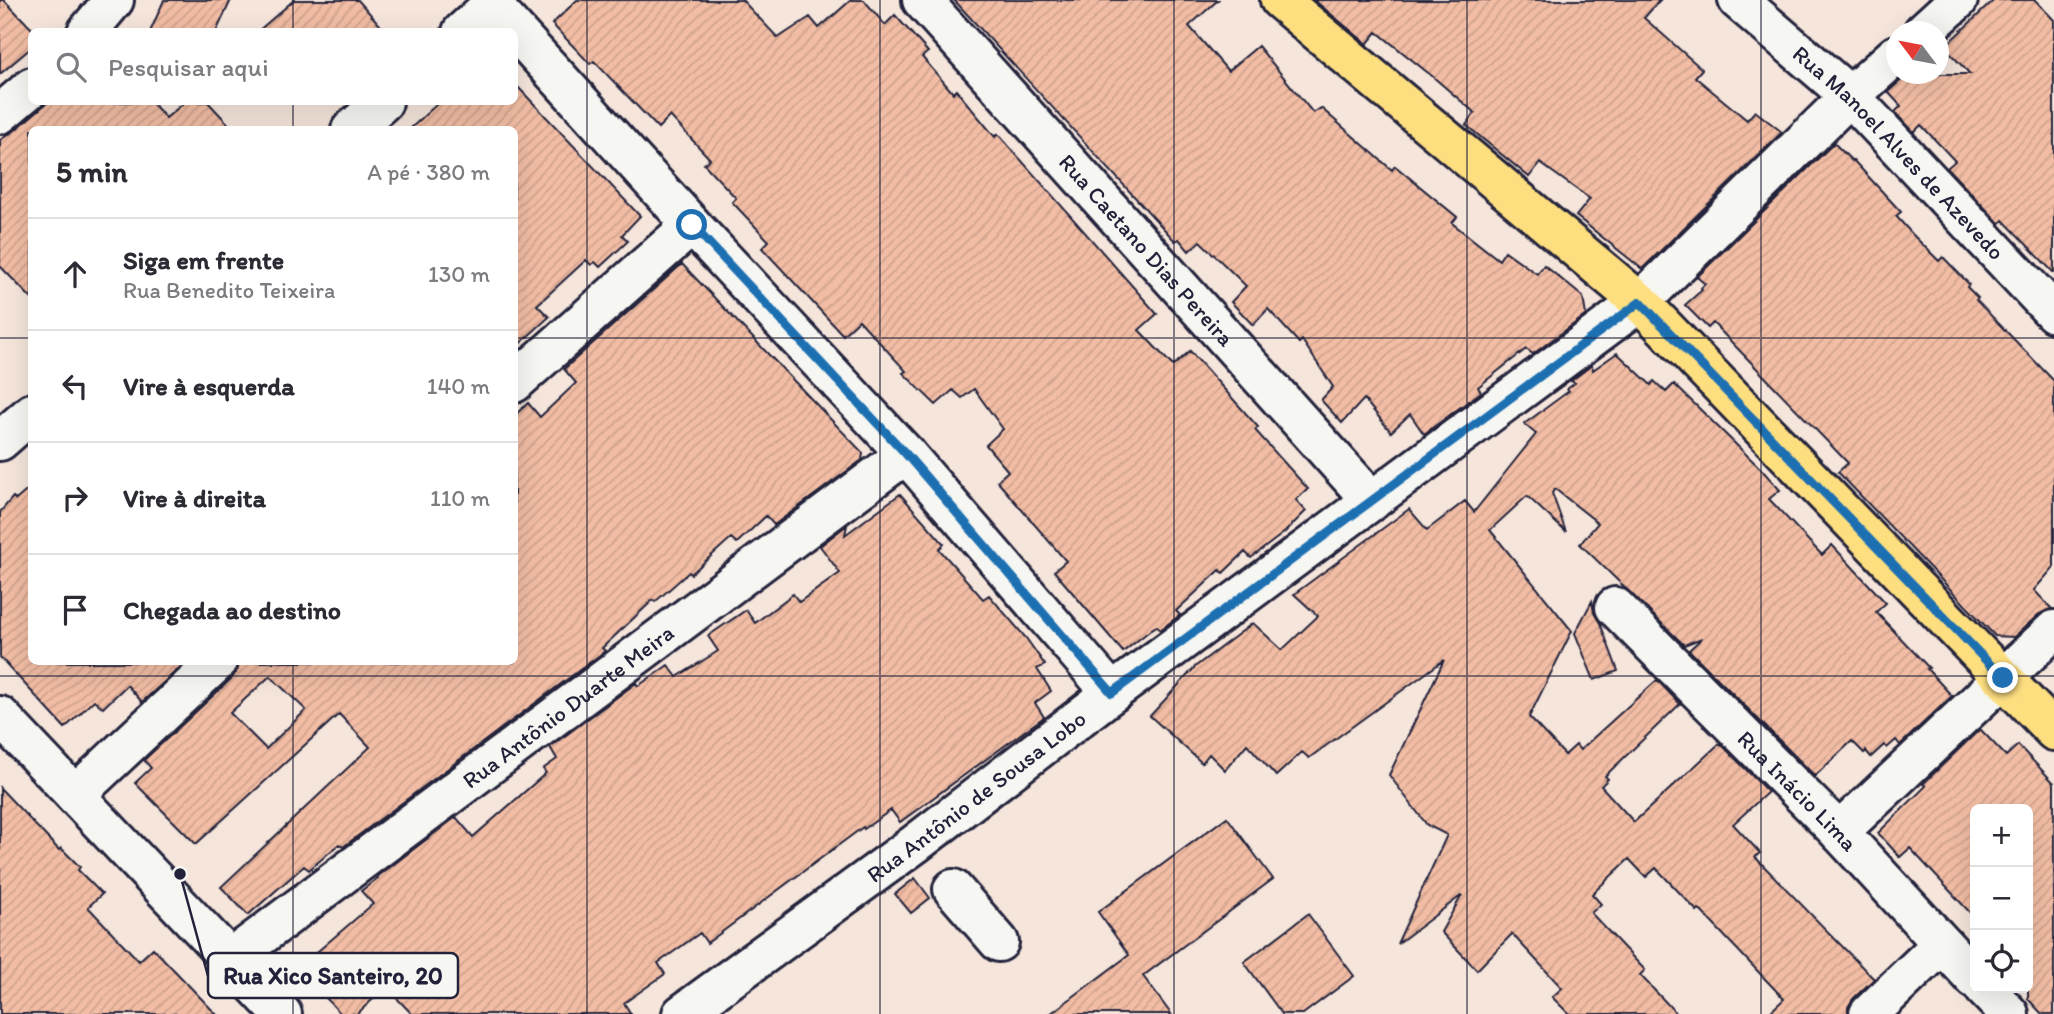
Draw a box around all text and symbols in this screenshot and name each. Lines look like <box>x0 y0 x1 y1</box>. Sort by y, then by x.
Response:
north arrow <box>1886 21 1949 84</box>
search box <box>28 28 518 105</box>
street label: Rua Manoel Alves de Azevedo <box>1787 39 2011 266</box>
icon: search <box>52 48 90 86</box>
text: Pesquisar aqui <box>108 51 269 83</box>
street label: Rua Caetano Dias Pereira <box>1053 148 1240 352</box>
text: 5 min <box>56 153 127 190</box>
text: A pé · 380 m <box>367 158 490 186</box>
route start <box>676 209 707 240</box>
text: Siga em frente <box>123 244 284 276</box>
icon: ahead <box>56 255 94 293</box>
text: 130 m <box>428 260 490 288</box>
text: Rua Benedito Teixeira <box>123 276 335 304</box>
icon: left <box>56 367 94 405</box>
text: Vire à esquerda <box>123 370 295 402</box>
text: 140 m <box>427 372 490 400</box>
icon: right <box>56 479 94 517</box>
text: Vire à direita <box>123 482 266 514</box>
text: 110 m <box>430 484 490 512</box>
icon: arrive <box>56 591 94 629</box>
text: Chegada ao destino <box>123 594 341 626</box>
street label: Rua Antônio Duarte Meira <box>457 618 679 794</box>
route end <box>1987 662 2018 693</box>
street label: Rua Antônio de Sousa Lobo <box>861 704 1091 889</box>
street label: Rua Inácio Lima <box>1732 724 1864 857</box>
map controls <box>1970 804 2033 993</box>
button: + <box>1970 804 2033 867</box>
button: − <box>1970 867 2033 930</box>
button: locate <box>1970 930 2033 993</box>
callout: Rua Xico Santeiro, 20 <box>208 953 458 998</box>
text: Rua Xico Santeiro, 20 <box>223 961 443 990</box>

